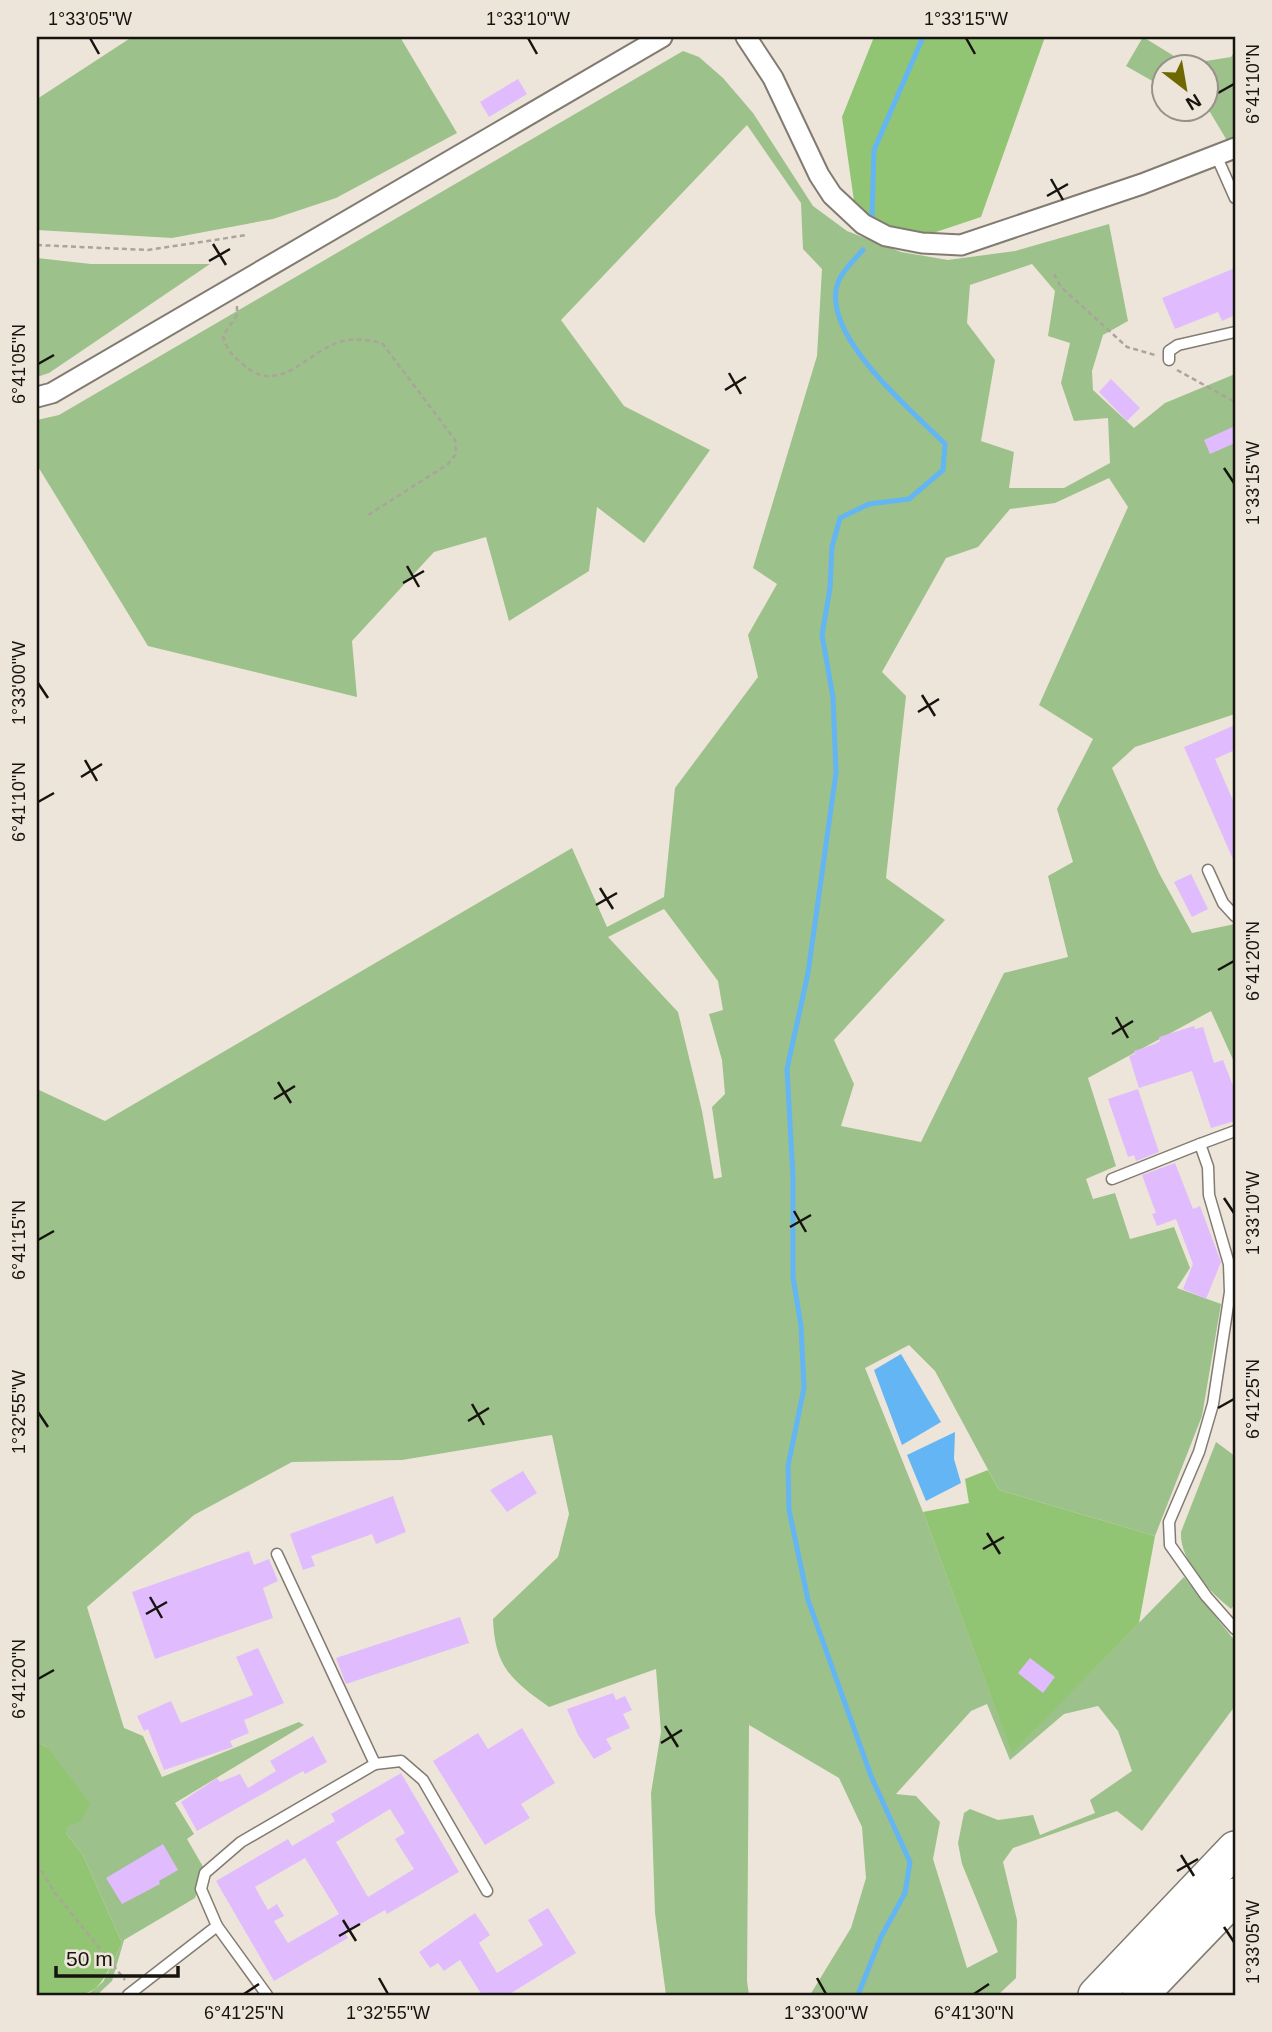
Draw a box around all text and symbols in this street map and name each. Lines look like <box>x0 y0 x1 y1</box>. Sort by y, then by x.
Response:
text: 1°33'05"W <box>48 9 132 29</box>
text: 1°33'10"W <box>486 9 570 29</box>
text: 1°33'15"W <box>924 9 1008 29</box>
text: 6°41'10"N <box>1243 44 1263 124</box>
north arrow <box>1150 52 1220 122</box>
text: N <box>1182 90 1205 115</box>
text: 6°41'05"N <box>9 324 29 404</box>
text: 1°33'15"W <box>1243 441 1263 525</box>
text: 1°33'00"W <box>9 641 29 725</box>
text: 6°41'10"N <box>9 762 29 842</box>
text: 6°41'20"N <box>1243 921 1263 1001</box>
text: 1°33'10"W <box>1243 1171 1263 1255</box>
text: 6°41'15"N <box>9 1200 29 1280</box>
text: 6°41'25"N <box>1243 1359 1263 1439</box>
text: 1°32'55"W <box>9 1370 29 1454</box>
text: 6°41'20"N <box>9 1639 29 1719</box>
text: 1°33'05"W <box>1243 1900 1263 1984</box>
scale bar <box>56 1934 178 1978</box>
text: 50 m <box>66 1947 113 1970</box>
text: 6°41'25"N <box>204 2003 284 2023</box>
text: 1°32'55"W <box>346 2003 430 2023</box>
text: 1°33'00"W <box>784 2003 868 2023</box>
text: 6°41'30"N <box>934 2003 1014 2023</box>

